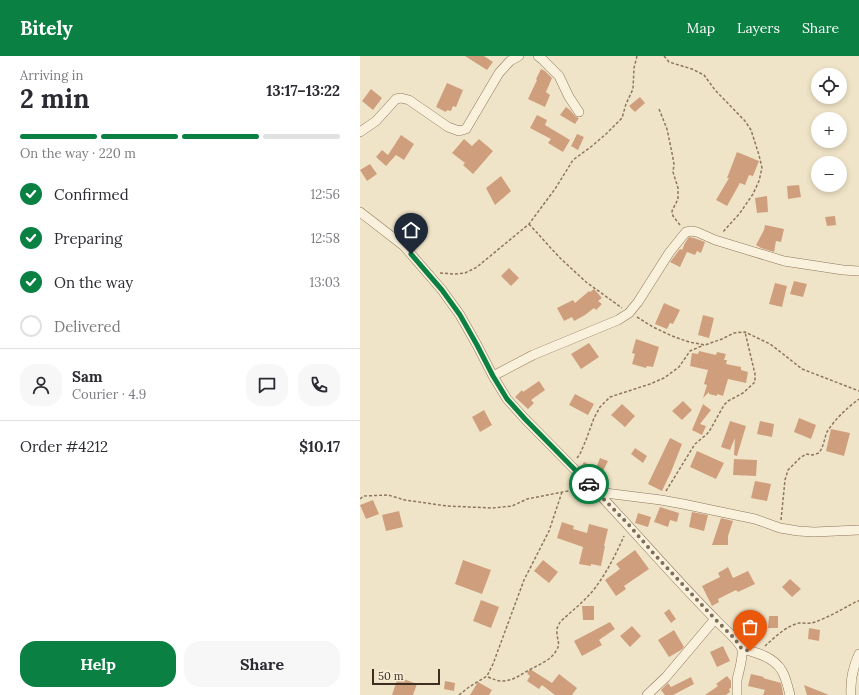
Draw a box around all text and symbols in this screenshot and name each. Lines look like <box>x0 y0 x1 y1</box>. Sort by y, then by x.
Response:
text: Bitely <box>20 16 73 40</box>
text: Map <box>687 19 715 37</box>
text: Layers <box>737 19 780 37</box>
text: Share <box>802 19 839 37</box>
text: Arriving in <box>20 67 83 84</box>
map controls <box>811 68 847 192</box>
button: locate <box>811 68 847 104</box>
text: 13:17–13:22 <box>266 81 340 100</box>
text: 2 min <box>20 82 90 115</box>
button: + <box>811 112 847 148</box>
text: On the way · 220 m <box>20 145 136 162</box>
button: − <box>811 156 847 192</box>
icon: check <box>20 183 42 205</box>
text: Confirmed <box>54 185 129 204</box>
text: 12:56 <box>310 186 340 203</box>
pin <box>394 213 428 254</box>
icon: home <box>400 219 422 241</box>
icon: check <box>20 227 42 249</box>
text: Preparing <box>54 229 122 248</box>
text: 12:58 <box>311 230 340 247</box>
icon: check <box>20 271 42 293</box>
text: On the way <box>54 273 133 292</box>
text: 13:03 <box>309 274 340 291</box>
text: Delivered <box>54 317 121 336</box>
button: person <box>20 364 62 406</box>
button: chat <box>246 364 288 406</box>
button: phone <box>298 364 340 406</box>
text: Sam <box>72 367 103 386</box>
text: Courier · 4.9 <box>72 386 146 403</box>
text: Order #4212 <box>20 437 108 456</box>
text: $10.17 <box>299 437 340 456</box>
courier <box>569 464 609 504</box>
icon: car <box>578 473 600 495</box>
pin <box>733 610 767 651</box>
icon: bag <box>739 616 761 638</box>
button: Help <box>20 641 176 687</box>
button: Share <box>184 641 340 687</box>
scale bar <box>372 667 440 686</box>
text: 50 m <box>378 669 404 683</box>

